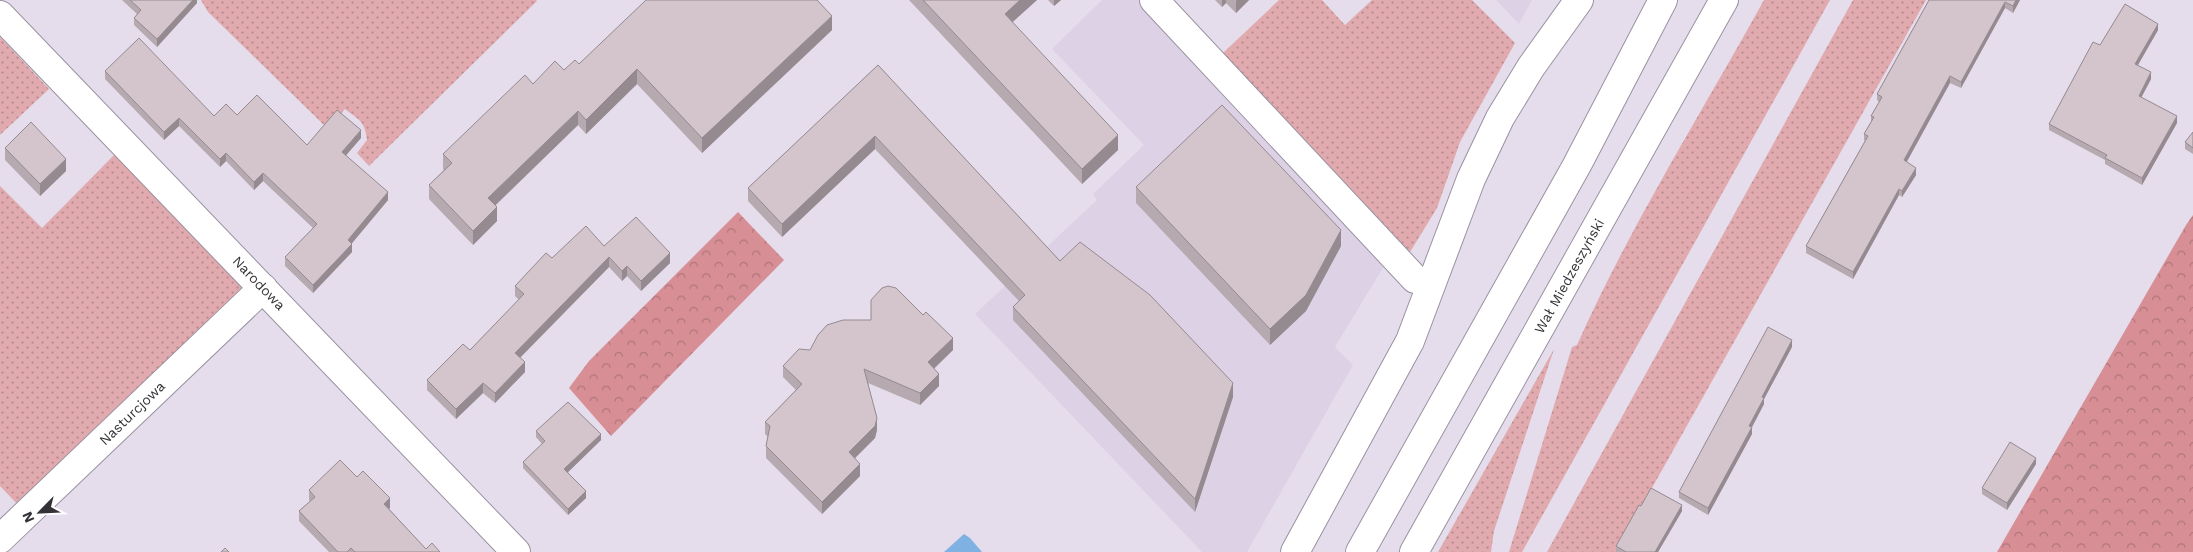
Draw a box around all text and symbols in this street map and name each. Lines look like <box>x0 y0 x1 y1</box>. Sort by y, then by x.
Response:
street label: Wał Miedzeszyński <box>1531 216 1607 336</box>
street label: Narodowa <box>229 253 289 313</box>
street label: Nasturcjowa <box>96 378 168 448</box>
north arrow <box>15 487 65 537</box>
text: N <box>19 509 38 525</box>

